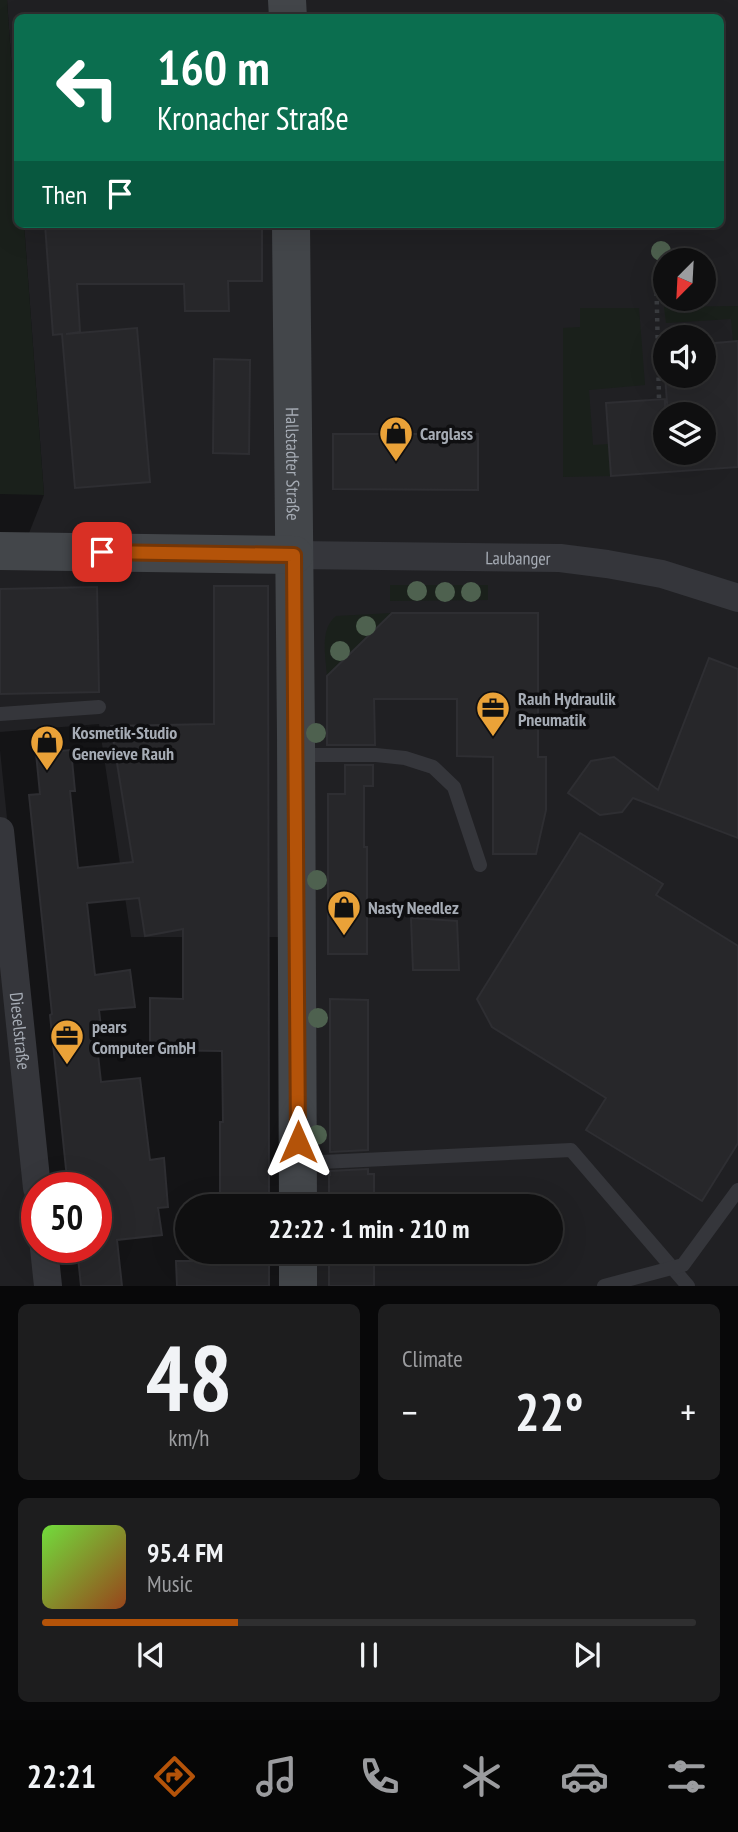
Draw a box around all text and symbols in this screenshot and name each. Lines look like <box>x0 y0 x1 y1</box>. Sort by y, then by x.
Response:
text: 160 m <box>157 35 270 99</box>
icon: left <box>42 42 133 133</box>
text: Kronacher Straße <box>157 97 349 139</box>
icon: arrive <box>101 175 139 213</box>
text: Then <box>42 178 87 211</box>
north arrow <box>653 248 716 312</box>
map controls <box>653 248 716 465</box>
button: sound <box>653 325 716 388</box>
button: layers <box>653 402 716 465</box>
street label: Hallstadter Straße <box>281 407 305 521</box>
shop icon: Carglass <box>377 414 415 463</box>
place label: Carglass <box>420 422 473 445</box>
pin <box>72 522 132 582</box>
icon: arrive <box>83 533 121 571</box>
street label: Laubanger <box>485 546 551 569</box>
place label: Rauh Hydraulik Pneumatik <box>518 687 616 731</box>
office icon: Rauh Hydraulik Pneumatik <box>474 689 512 738</box>
place label: Kosmetik-Studio Genevieve Rauh <box>72 721 177 765</box>
shop icon: Kosmetik-Studio Genevieve Rauh <box>28 723 66 772</box>
shop icon: Nasty Needlez <box>325 888 363 937</box>
place label: Nasty Needlez <box>368 896 459 919</box>
street label: Dieselstraße <box>5 991 36 1071</box>
place label: pears Computer GmbH <box>92 1015 196 1059</box>
office icon: pears Computer GmbH <box>48 1017 86 1066</box>
position arrow <box>261 1105 335 1179</box>
speed limit sign: 50 <box>21 1172 112 1263</box>
text: 22:22 · 1 min · 210 m <box>269 1212 469 1245</box>
text: 48 <box>146 1318 233 1436</box>
text: Climate <box>402 1344 463 1373</box>
text: 22° <box>515 1378 583 1445</box>
text: − <box>402 1387 418 1436</box>
text: + <box>680 1387 696 1436</box>
text: km/h <box>169 1423 209 1452</box>
text: 95.4 FM <box>147 1536 223 1569</box>
text: Music <box>147 1569 193 1598</box>
icon: previous <box>132 1636 170 1674</box>
icon: pause <box>350 1636 388 1674</box>
icon: next <box>568 1636 606 1674</box>
icon: directions <box>150 1752 199 1801</box>
icon: music <box>252 1752 301 1801</box>
icon: phone <box>355 1752 404 1801</box>
icon: climate <box>457 1752 506 1801</box>
icon: car <box>560 1752 609 1801</box>
icon: filters <box>662 1752 711 1801</box>
text: 22:21 <box>27 1755 96 1797</box>

